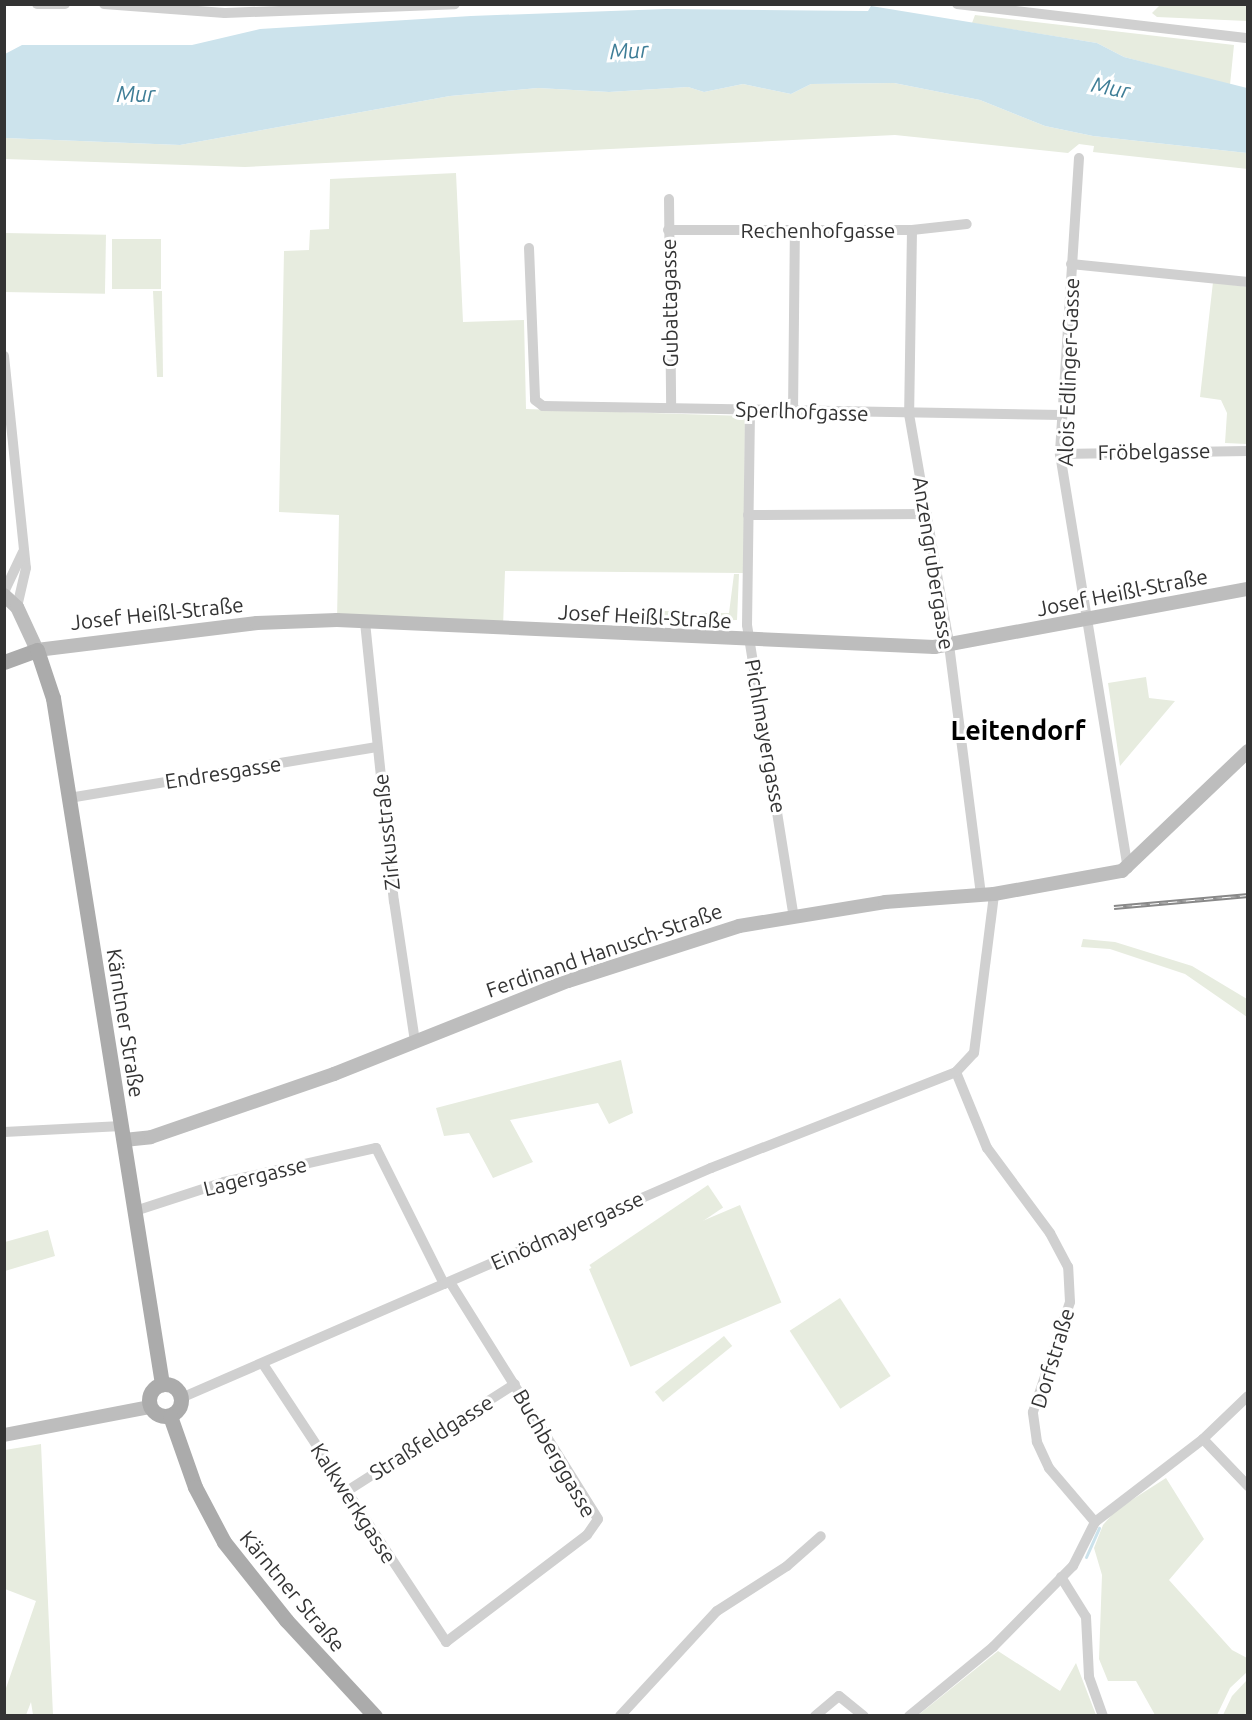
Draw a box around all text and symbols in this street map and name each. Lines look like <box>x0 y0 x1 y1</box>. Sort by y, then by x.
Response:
water label: Mur <box>609 36 649 64</box>
water label: Mur <box>1089 70 1133 104</box>
water label: Mur <box>117 81 155 107</box>
street label: Rechenhofgasse <box>741 217 895 243</box>
street label: Gubattagasse <box>655 238 683 368</box>
street label: Alois Edlinger-Gasse <box>1052 277 1084 467</box>
street label: Sperlhofgasse <box>735 396 869 426</box>
street label: Fröbelgasse <box>1097 437 1211 465</box>
street label: Anzengrubergasse <box>908 474 960 652</box>
street label: Josef Heißl-Straße <box>1034 563 1210 621</box>
street label: Josef Heißl-Straße <box>69 591 245 635</box>
street label: Josef Heißl-Straße <box>557 599 733 633</box>
street label: Pichlmayergasse <box>740 657 792 815</box>
district label: Leitendorf <box>950 715 1086 747</box>
street label: Endresgasse <box>163 750 283 794</box>
street label: Zirkusstraße <box>367 772 405 892</box>
street label: Ferdinand Hanusch-Straße <box>482 898 726 1002</box>
street label: Kärntner Straße <box>102 947 150 1099</box>
street label: Lagergasse <box>201 1151 309 1201</box>
street label: Einödmayergasse <box>487 1185 647 1275</box>
street label: Dorfstraße <box>1025 1305 1079 1411</box>
street label: Buchberggasse <box>508 1384 602 1522</box>
street label: Straßfeldgasse <box>365 1389 497 1485</box>
street label: Kalkwerkgasse <box>306 1438 402 1568</box>
street label: Kärntner Straße <box>235 1525 351 1657</box>

